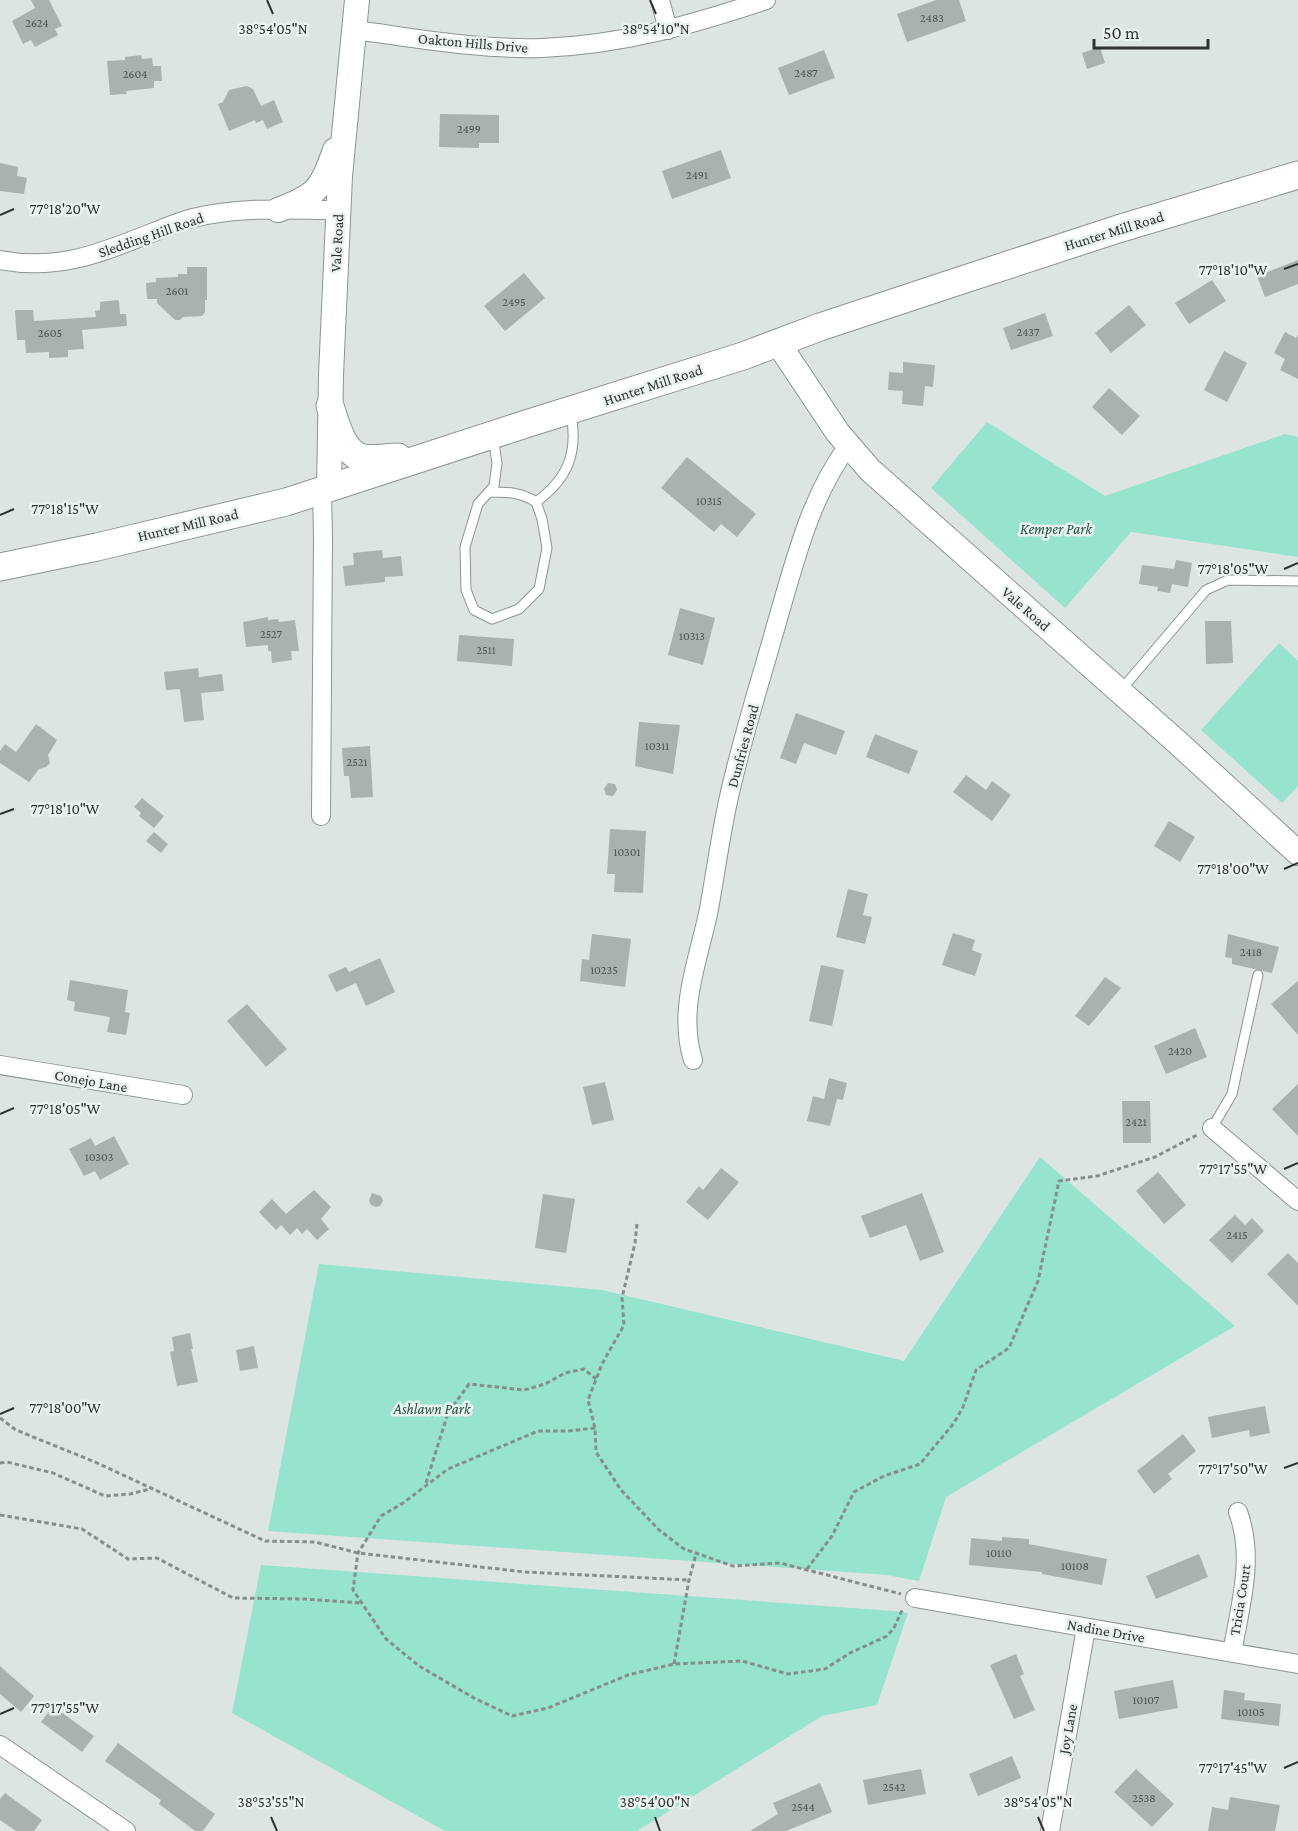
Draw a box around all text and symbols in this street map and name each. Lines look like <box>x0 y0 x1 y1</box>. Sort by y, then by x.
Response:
house number: 2483 <box>920 11 944 25</box>
scale bar <box>1094 12 1208 50</box>
house number: 2624 <box>25 16 49 30</box>
text: 38°54'05"N <box>238 21 308 37</box>
text: 38°54'10"N <box>622 21 690 37</box>
text: 50 m <box>1103 23 1140 43</box>
street label: Oakton Hills Drive <box>417 30 529 56</box>
house number: 2487 <box>794 66 818 80</box>
house number: 2604 <box>123 67 147 81</box>
house number: 2499 <box>457 122 481 136</box>
house number: 2491 <box>686 168 708 182</box>
text: 77°18'20"W <box>30 201 101 217</box>
street label: Hunter Mill Road <box>1062 208 1166 254</box>
street label: Sledding Hill Road <box>96 209 206 261</box>
street label: Vale Road <box>327 213 347 273</box>
text: 77°18'10"W <box>1199 262 1268 278</box>
house number: 2601 <box>166 284 188 298</box>
house number: 2495 <box>502 295 526 309</box>
house number: 2437 <box>1017 325 1040 339</box>
house number: 2605 <box>38 326 62 340</box>
street label: Hunter Mill Road <box>602 361 705 409</box>
house number: 10315 <box>696 494 722 508</box>
text: 77°18'15"W <box>31 501 99 517</box>
street label: Hunter Mill Road <box>136 506 240 544</box>
park label: Kemper Park <box>1020 521 1093 538</box>
text: 77°18'05"W <box>1198 561 1268 577</box>
street label: Vale Road <box>999 584 1053 634</box>
house number: 2527 <box>260 627 283 641</box>
house number: 10313 <box>679 629 705 643</box>
house number: 2511 <box>476 643 496 657</box>
street label: Dunfries Road <box>724 703 762 789</box>
house number: 10311 <box>645 739 669 753</box>
house number: 2521 <box>347 755 367 769</box>
text: 77°18'10"W <box>31 801 100 817</box>
house number: 10301 <box>613 845 641 859</box>
text: 77°18'00"W <box>1197 861 1269 877</box>
house number: 2418 <box>1240 945 1262 959</box>
house number: 10235 <box>590 963 618 977</box>
house number: 2420 <box>1168 1044 1192 1058</box>
street label: Conejo Lane <box>53 1067 129 1096</box>
text: 77°18'05"W <box>30 1101 100 1117</box>
house number: 2421 <box>1125 1115 1147 1129</box>
house number: 10303 <box>85 1150 114 1164</box>
text: 77°17'55"W <box>1199 1161 1267 1177</box>
house number: 2415 <box>1226 1228 1248 1242</box>
text: 77°18'00"W <box>29 1400 101 1416</box>
park label: Ashlawn Park <box>392 1401 472 1417</box>
text: 77°17'50"W <box>1198 1461 1268 1477</box>
house number: 10110 <box>986 1546 1012 1560</box>
house number: 10108 <box>1061 1559 1089 1573</box>
street label: Tricia Court <box>1226 1562 1254 1637</box>
street label: Nadine Drive <box>1066 1616 1146 1646</box>
house number: 10107 <box>1133 1693 1160 1707</box>
text: 77°17'55"W <box>31 1700 99 1716</box>
street label: Joy Lane <box>1055 1702 1081 1757</box>
house number: 10105 <box>1237 1705 1265 1719</box>
text: 77°17'45"W <box>1199 1760 1267 1776</box>
house number: 2542 <box>882 1780 906 1794</box>
house number: 2538 <box>1132 1791 1156 1805</box>
text: 38°53'55"N <box>238 1794 305 1810</box>
text: 38°54'00"N <box>620 1794 690 1810</box>
text: 38°54'05"N <box>1003 1794 1073 1810</box>
house number: 2544 <box>791 1800 815 1814</box>

